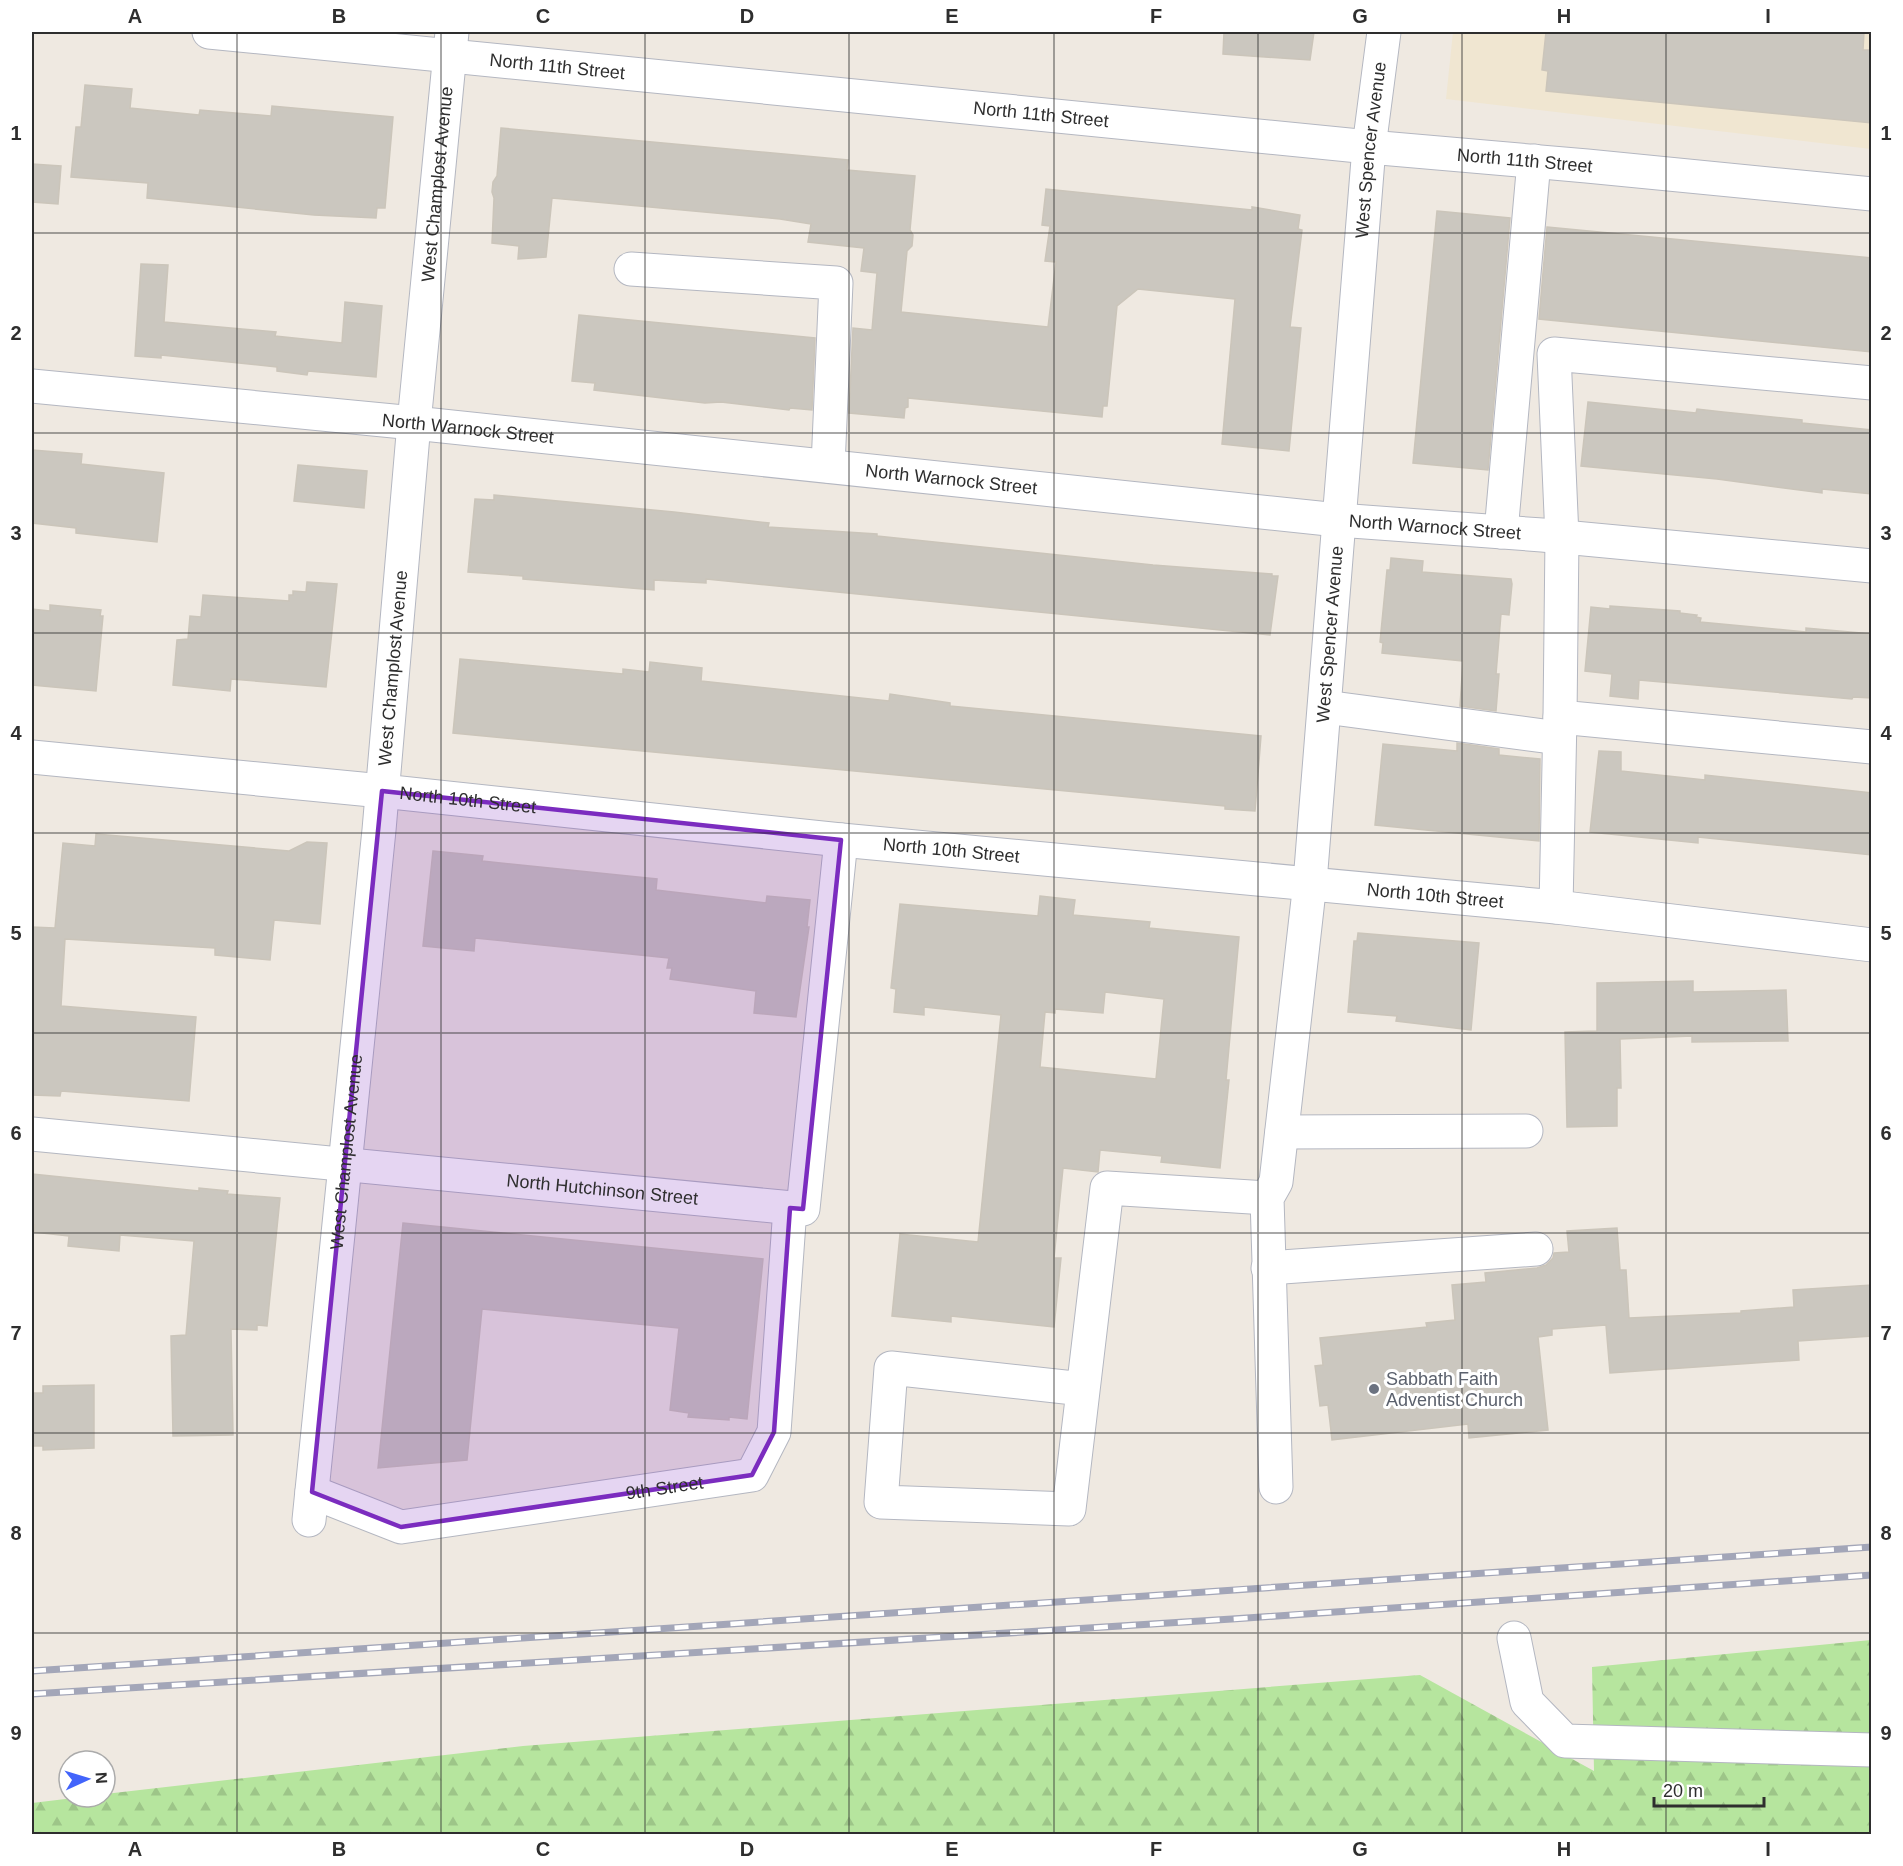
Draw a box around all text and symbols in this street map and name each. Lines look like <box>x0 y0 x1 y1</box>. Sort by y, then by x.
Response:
text: A <box>128 5 142 27</box>
text: B <box>332 5 346 27</box>
text: C <box>536 5 550 27</box>
text: D <box>740 5 754 27</box>
text: E <box>945 5 959 27</box>
text: F <box>1150 5 1162 27</box>
text: G <box>1352 5 1368 27</box>
text: H <box>1557 5 1571 27</box>
text: I <box>1765 5 1771 27</box>
street label: North 11th Street <box>489 50 626 83</box>
street label: West Spencer Avenue <box>1352 60 1390 239</box>
street label: West Champlost Avenue <box>418 85 457 283</box>
street label: North 11th Street <box>972 98 1110 131</box>
text: 1 <box>10 122 22 144</box>
text: 1 <box>1880 122 1892 144</box>
street label: North 11th Street <box>1456 145 1593 176</box>
text: 2 <box>10 322 22 344</box>
text: 2 <box>1880 322 1892 344</box>
street label: North Warnock Street <box>381 410 555 448</box>
street label: North Warnock Street <box>864 460 1038 498</box>
street label: North Warnock Street <box>1348 511 1522 543</box>
text: 3 <box>10 522 22 544</box>
text: 3 <box>1880 522 1892 544</box>
street label: West Spencer Avenue <box>1313 545 1347 724</box>
street label: West Champlost Avenue <box>375 569 411 767</box>
text: 4 <box>10 722 22 744</box>
text: 4 <box>1880 722 1892 744</box>
street label: North 10th Street <box>399 783 537 817</box>
street label: North 10th Street <box>882 834 1021 867</box>
street label: North 10th Street <box>1366 879 1504 912</box>
text: 5 <box>10 922 22 944</box>
text: 5 <box>1880 922 1892 944</box>
street label: West Champlost Avenue <box>326 1053 366 1251</box>
text: 6 <box>10 1122 22 1144</box>
text: 6 <box>1880 1122 1892 1144</box>
street label: North Hutchinson Street <box>506 1170 699 1209</box>
text: 7 <box>10 1322 22 1344</box>
text: 7 <box>1880 1322 1892 1344</box>
place label: Sabbath Faith Adventist Church <box>1386 1369 1523 1410</box>
marker: Sabbath Faith Adventist Church <box>1367 1382 1381 1396</box>
street label: 9th Street <box>624 1472 705 1504</box>
text: 8 <box>10 1522 22 1544</box>
text: 8 <box>1880 1522 1892 1544</box>
text: 9 <box>10 1722 22 1744</box>
text: 9 <box>1880 1722 1892 1744</box>
north arrow <box>57 1749 117 1809</box>
scale bar <box>1654 1770 1764 1808</box>
text: N <box>93 1772 110 1784</box>
text: 20 m <box>1663 1781 1703 1801</box>
text: A <box>128 1838 142 1860</box>
text: B <box>332 1838 346 1860</box>
text: C <box>536 1838 550 1860</box>
text: D <box>740 1838 754 1860</box>
text: E <box>945 1838 959 1860</box>
text: F <box>1150 1838 1162 1860</box>
text: G <box>1352 1838 1368 1860</box>
text: H <box>1557 1838 1571 1860</box>
text: I <box>1765 1838 1771 1860</box>

